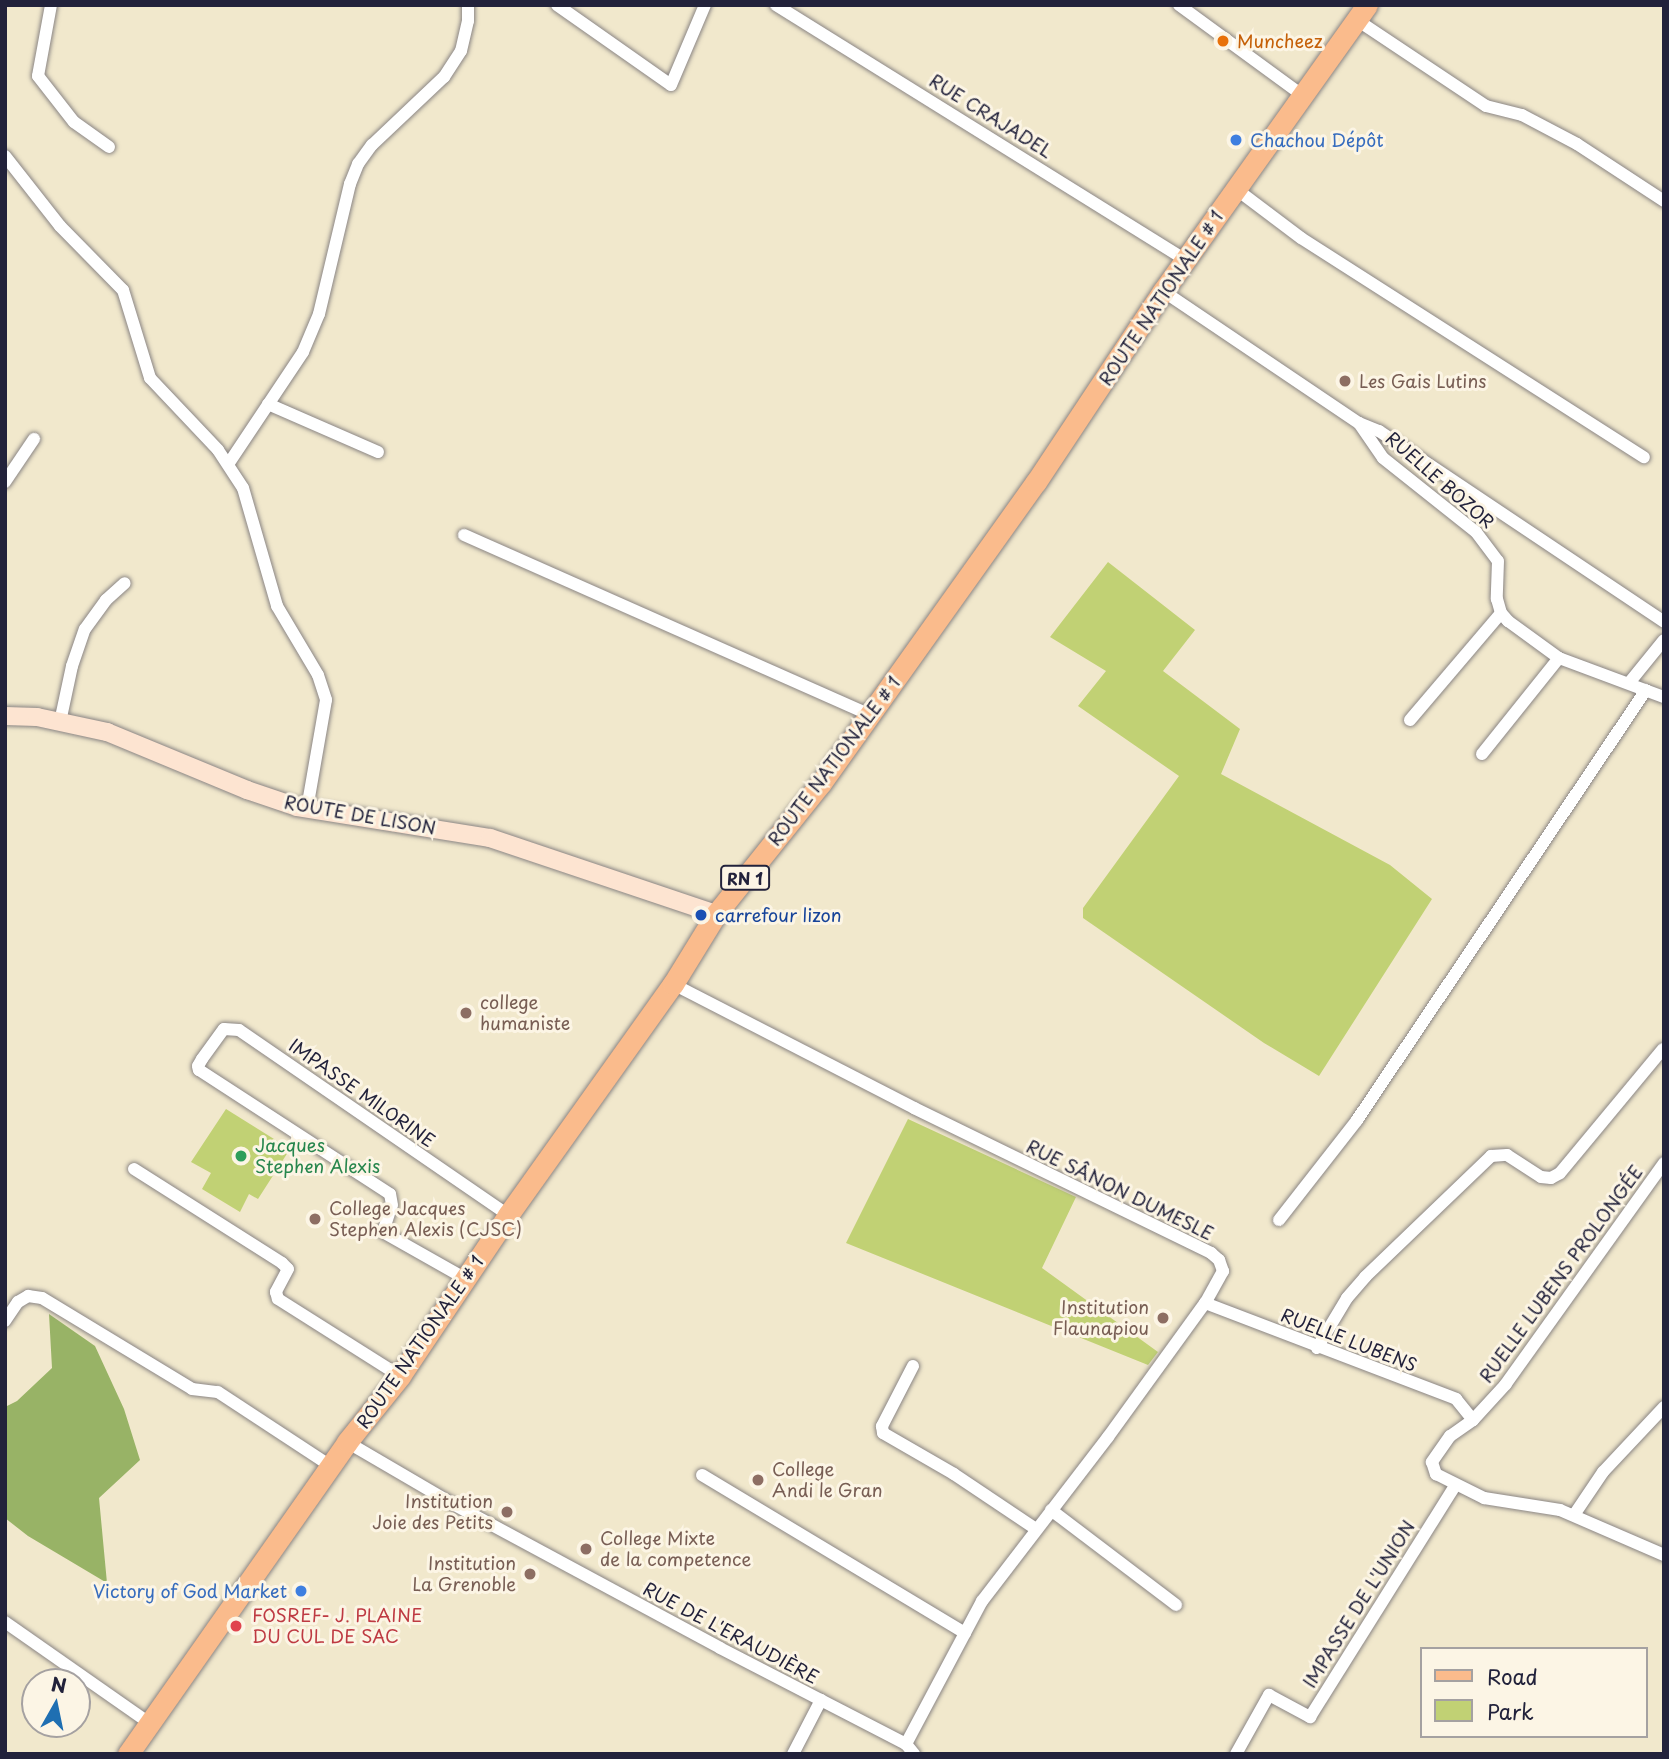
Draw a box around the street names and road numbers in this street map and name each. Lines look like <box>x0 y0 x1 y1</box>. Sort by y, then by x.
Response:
street label: RUE CRAJADEL <box>925 69 1057 163</box>
street label: ROUTE NATIONALE # 1 <box>1094 206 1228 390</box>
street label: RUELLE BOZOR <box>1380 426 1500 534</box>
street label: ROUTE NATIONALE # 1 <box>763 672 905 850</box>
street label: ROUTE DE LISON <box>282 791 438 839</box>
road number: RN 1 <box>719 866 771 890</box>
street label: IMPASSE MILORINE <box>285 1034 439 1152</box>
street label: RUE SÂNON DUMESLE <box>1023 1135 1217 1245</box>
street label: RUELLE LUBENS PROLONGÉE <box>1474 1160 1648 1388</box>
street label: ROUTE NATIONALE # 1 <box>352 1251 488 1433</box>
street label: RUELLE LUBENS <box>1276 1303 1422 1377</box>
street label: IMPASSE DE L'UNION <box>1298 1516 1420 1692</box>
street label: RUE DE L'ERAUDIÈRE <box>639 1577 823 1689</box>

